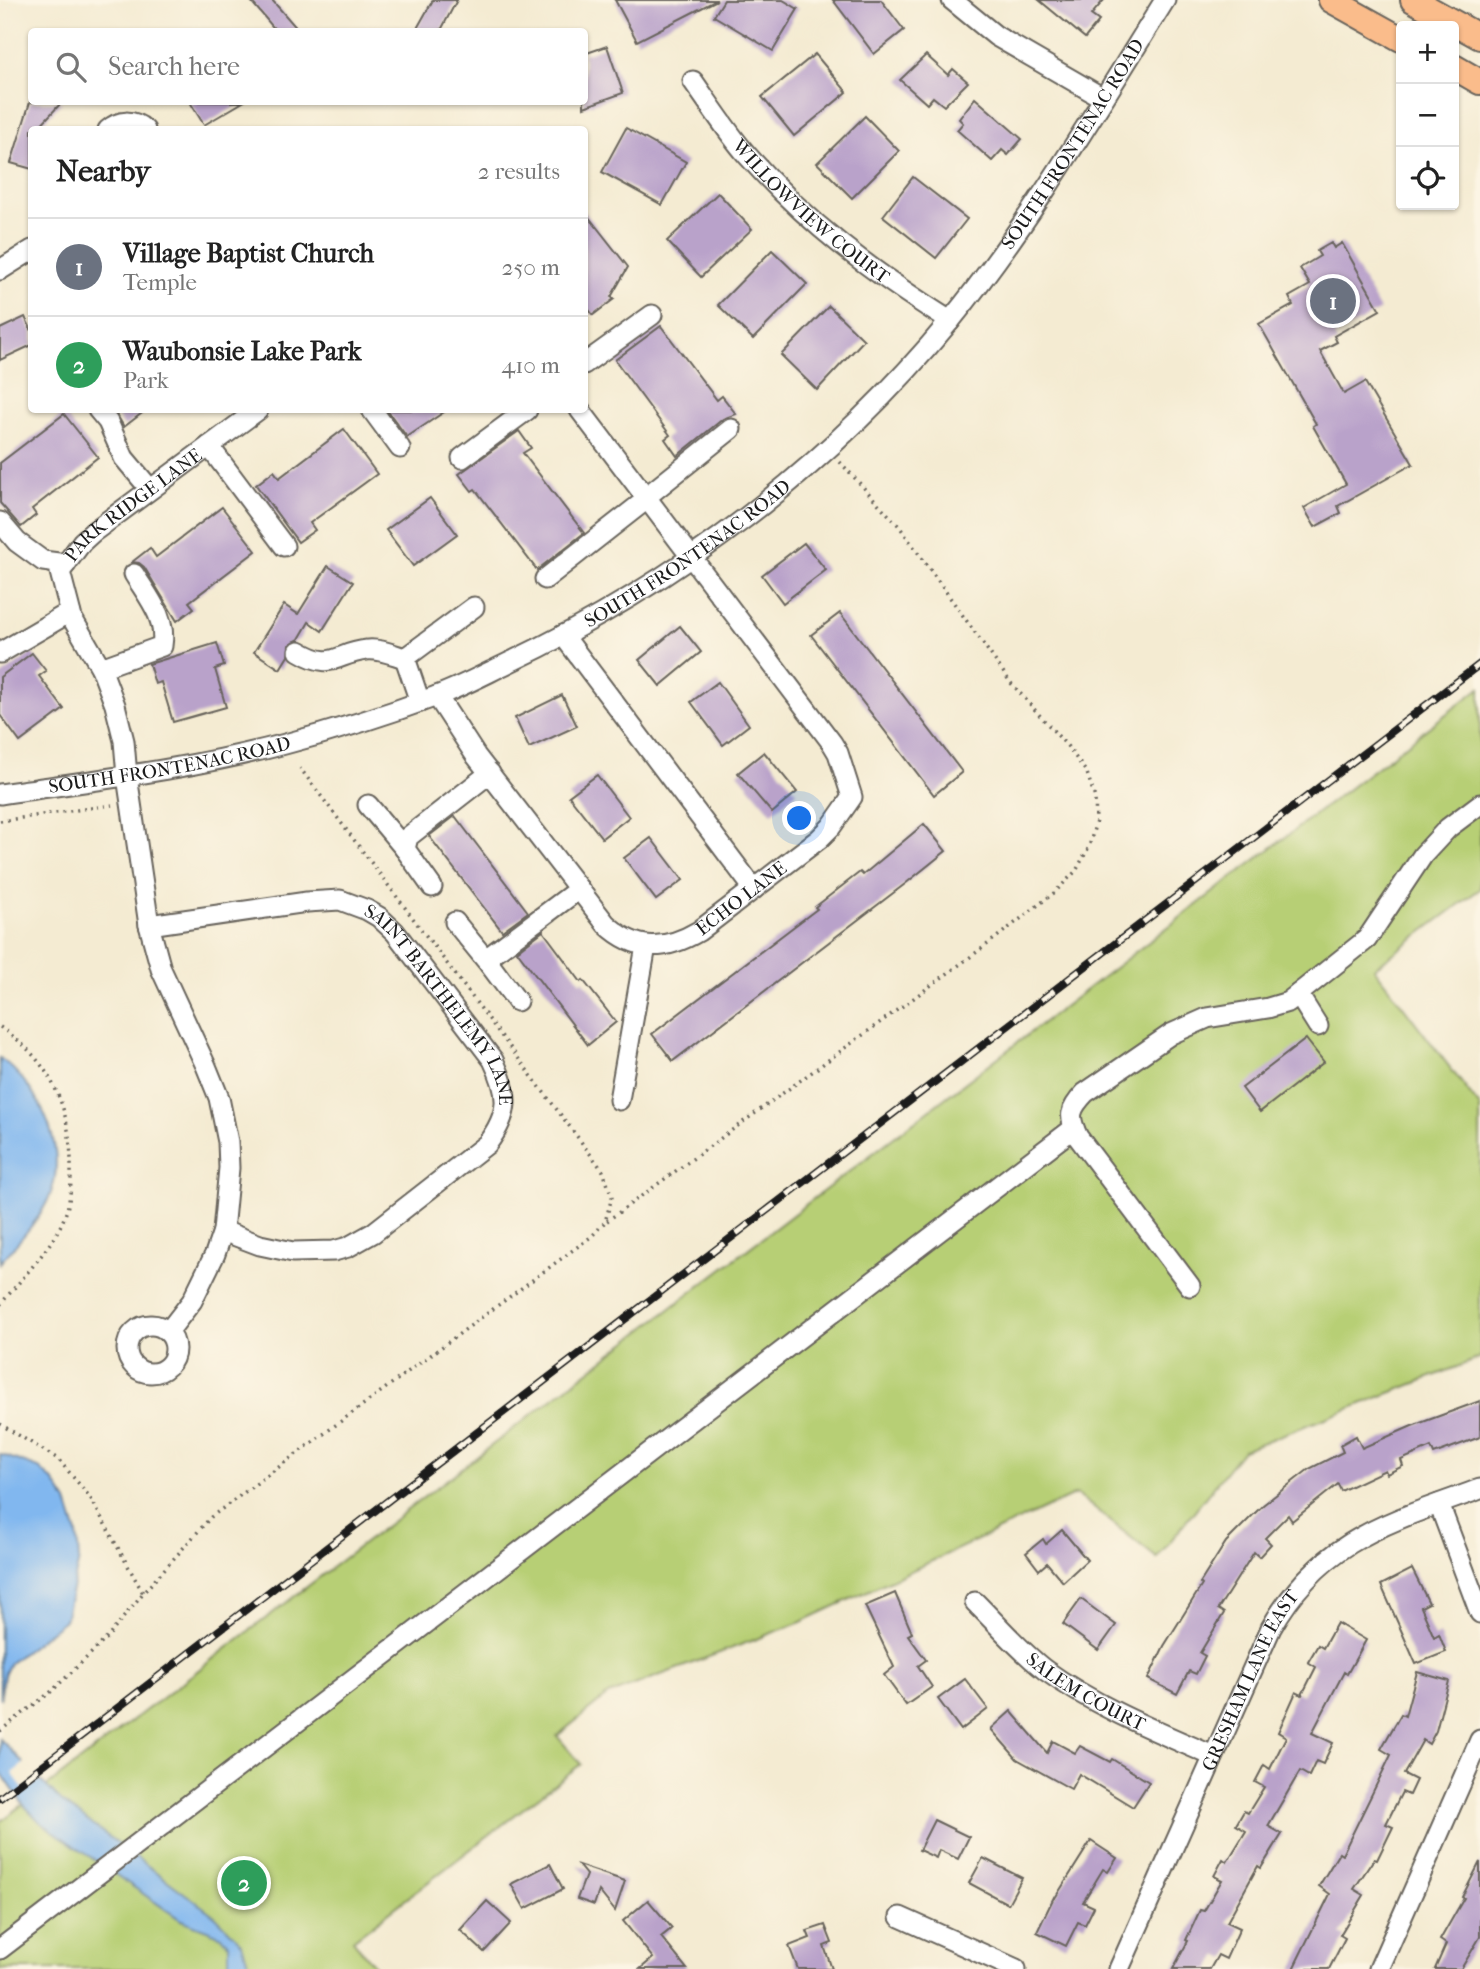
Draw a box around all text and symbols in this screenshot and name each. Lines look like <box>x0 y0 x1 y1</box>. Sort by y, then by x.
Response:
map controls <box>1396 21 1459 210</box>
button: + <box>1396 21 1459 84</box>
search box <box>28 28 588 105</box>
street label: SOUTH FRONTENAC ROAD <box>997 35 1149 254</box>
icon: search <box>52 48 90 86</box>
text: Search here <box>108 51 240 82</box>
button: − <box>1396 84 1459 147</box>
street label: WILLOWVIEW COURT <box>727 134 894 288</box>
button: locate <box>1396 147 1459 210</box>
text: Nearby <box>56 154 151 189</box>
text: 2 results <box>478 158 560 185</box>
text: Village Baptist Church <box>123 238 374 269</box>
text: 1 <box>75 254 83 281</box>
text: 250 m <box>502 254 560 281</box>
text: Temple <box>123 269 197 296</box>
pin: 1 <box>1310 275 1356 327</box>
text: Waubonsie Lake Park <box>123 336 361 367</box>
text: 2 <box>73 352 85 379</box>
text: 410 m <box>502 352 560 379</box>
text: Park <box>123 367 169 394</box>
street label: PARK RIDGE LANE <box>60 444 207 566</box>
street label: SOUTH FRONTENAC ROAD <box>581 475 795 632</box>
street label: SOUTH FRONTENAC ROAD <box>47 732 293 798</box>
your location <box>782 801 816 835</box>
street label: ECHO LANE <box>692 857 791 940</box>
street label: SAINT BARTHELEMY LANE <box>360 900 516 1106</box>
street label: GRESHAM LANE EAST <box>1198 1586 1304 1774</box>
street label: SALEM COURT <box>1021 1648 1149 1736</box>
pin: 2 <box>221 1857 267 1909</box>

